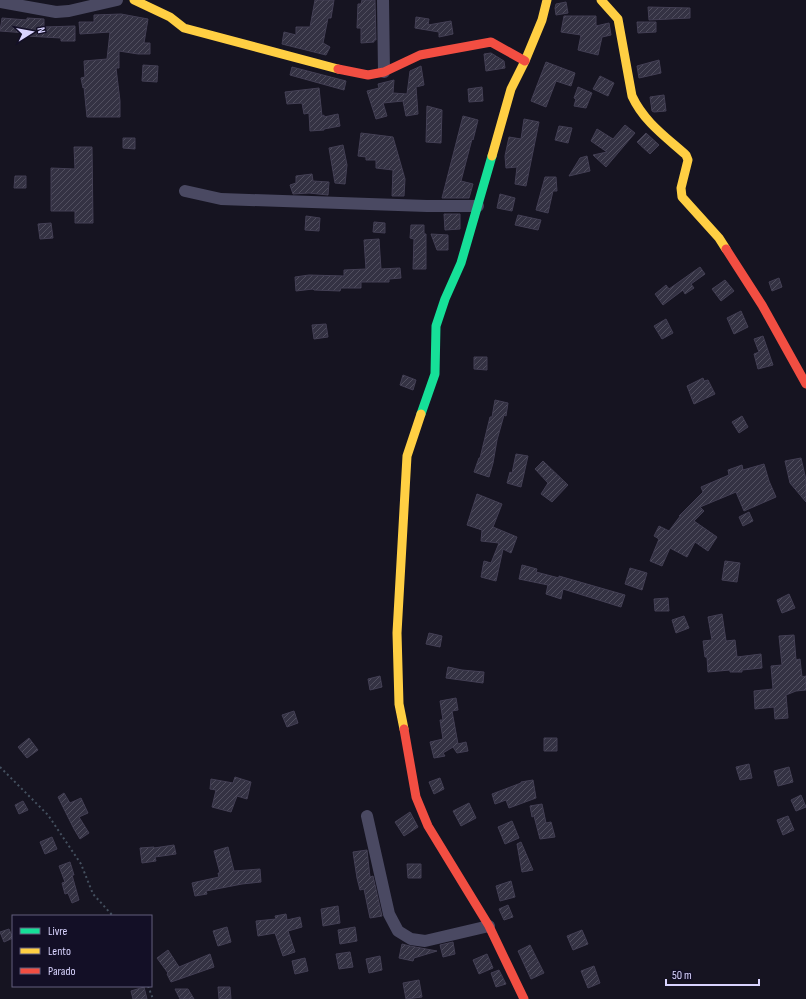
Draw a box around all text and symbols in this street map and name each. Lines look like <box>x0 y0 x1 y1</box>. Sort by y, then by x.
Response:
north arrow <box>12 12 52 52</box>
text: N <box>34 26 48 34</box>
legend <box>12 915 152 987</box>
text: Livre <box>48 924 68 939</box>
text: Lento <box>48 944 71 959</box>
scale bar <box>666 961 759 987</box>
text: Parado <box>48 964 75 979</box>
text: 50 m <box>672 968 692 983</box>

